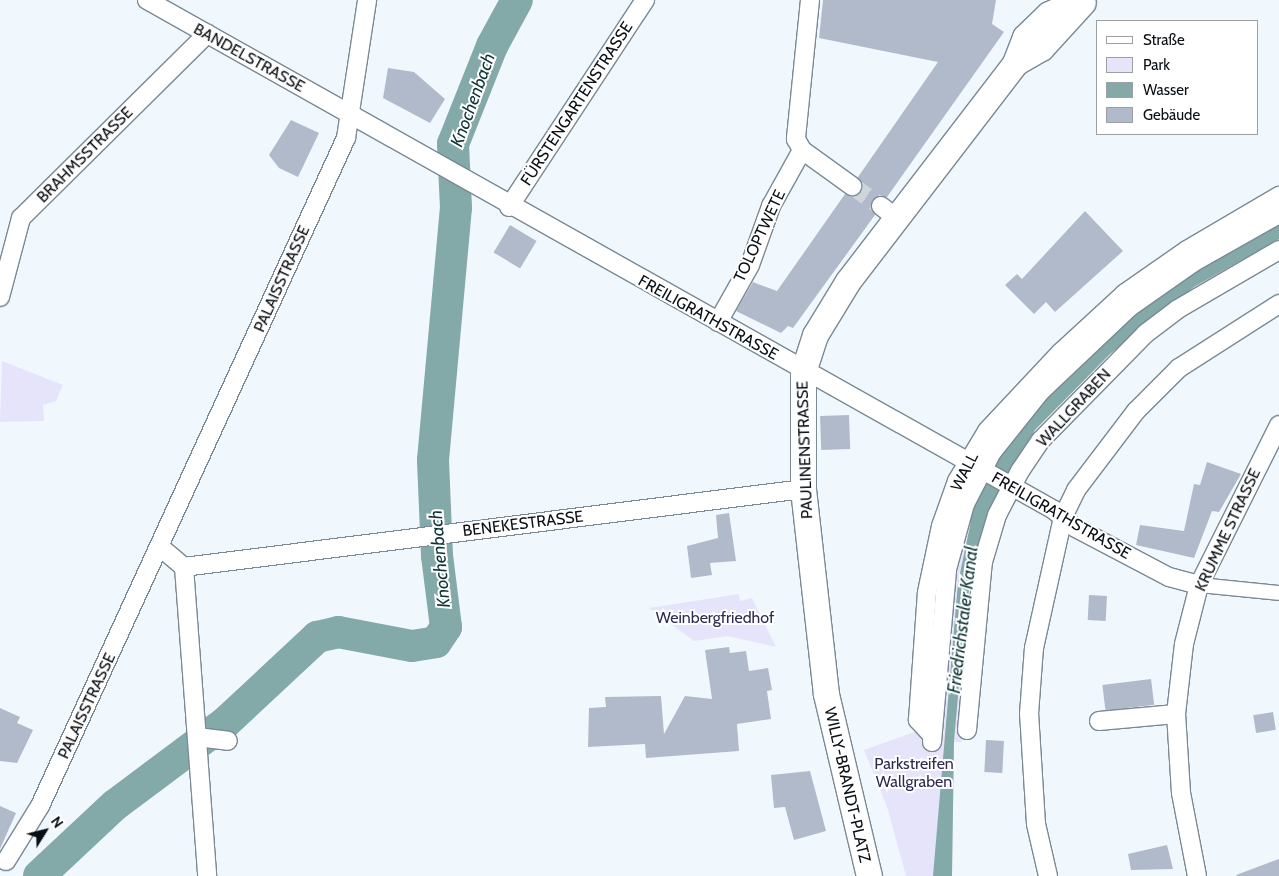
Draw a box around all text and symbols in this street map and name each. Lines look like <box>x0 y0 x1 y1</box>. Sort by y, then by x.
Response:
street label: FÜRSTENGARTENSTRASSE <box>517 19 637 189</box>
street label: BANDELSTRASSE <box>190 20 308 96</box>
legend <box>1096 20 1259 135</box>
text: Straße <box>1143 31 1185 49</box>
water label: Knochenbach <box>446 50 500 150</box>
text: Park <box>1143 56 1170 74</box>
text: Wasser <box>1143 81 1189 99</box>
street label: BRAHMSSTRASSE <box>33 103 137 207</box>
text: Gebäude <box>1143 106 1200 124</box>
street label: TOLOPTWETE <box>730 187 790 285</box>
street label: PALAISSTRASSE <box>250 223 314 335</box>
street label: FREILIGRATHSTRASSE <box>635 271 781 365</box>
street label: WALLGRABEN <box>1033 365 1115 451</box>
street label: PAULINENSTRASSE <box>793 381 817 519</box>
street label: WALL <box>947 450 983 494</box>
street label: KRUMME STRASSE <box>1191 465 1265 595</box>
street label: FREILIGRATHSTRASSE <box>988 468 1134 564</box>
street label: BENEKESTRASSE <box>462 507 584 541</box>
water label: Knochenbach <box>425 509 455 609</box>
water label: Friedrichstaler Kanal <box>943 545 983 695</box>
park label: Weinbergfriedhof <box>656 608 774 628</box>
street label: PALAISSTRASSE <box>54 650 120 762</box>
street label: WILLY-BRANDT-PLATZ <box>820 706 874 864</box>
park label: Parkstreifen Wallgraben <box>874 754 954 792</box>
north arrow <box>20 806 70 856</box>
text: N <box>47 813 67 831</box>

